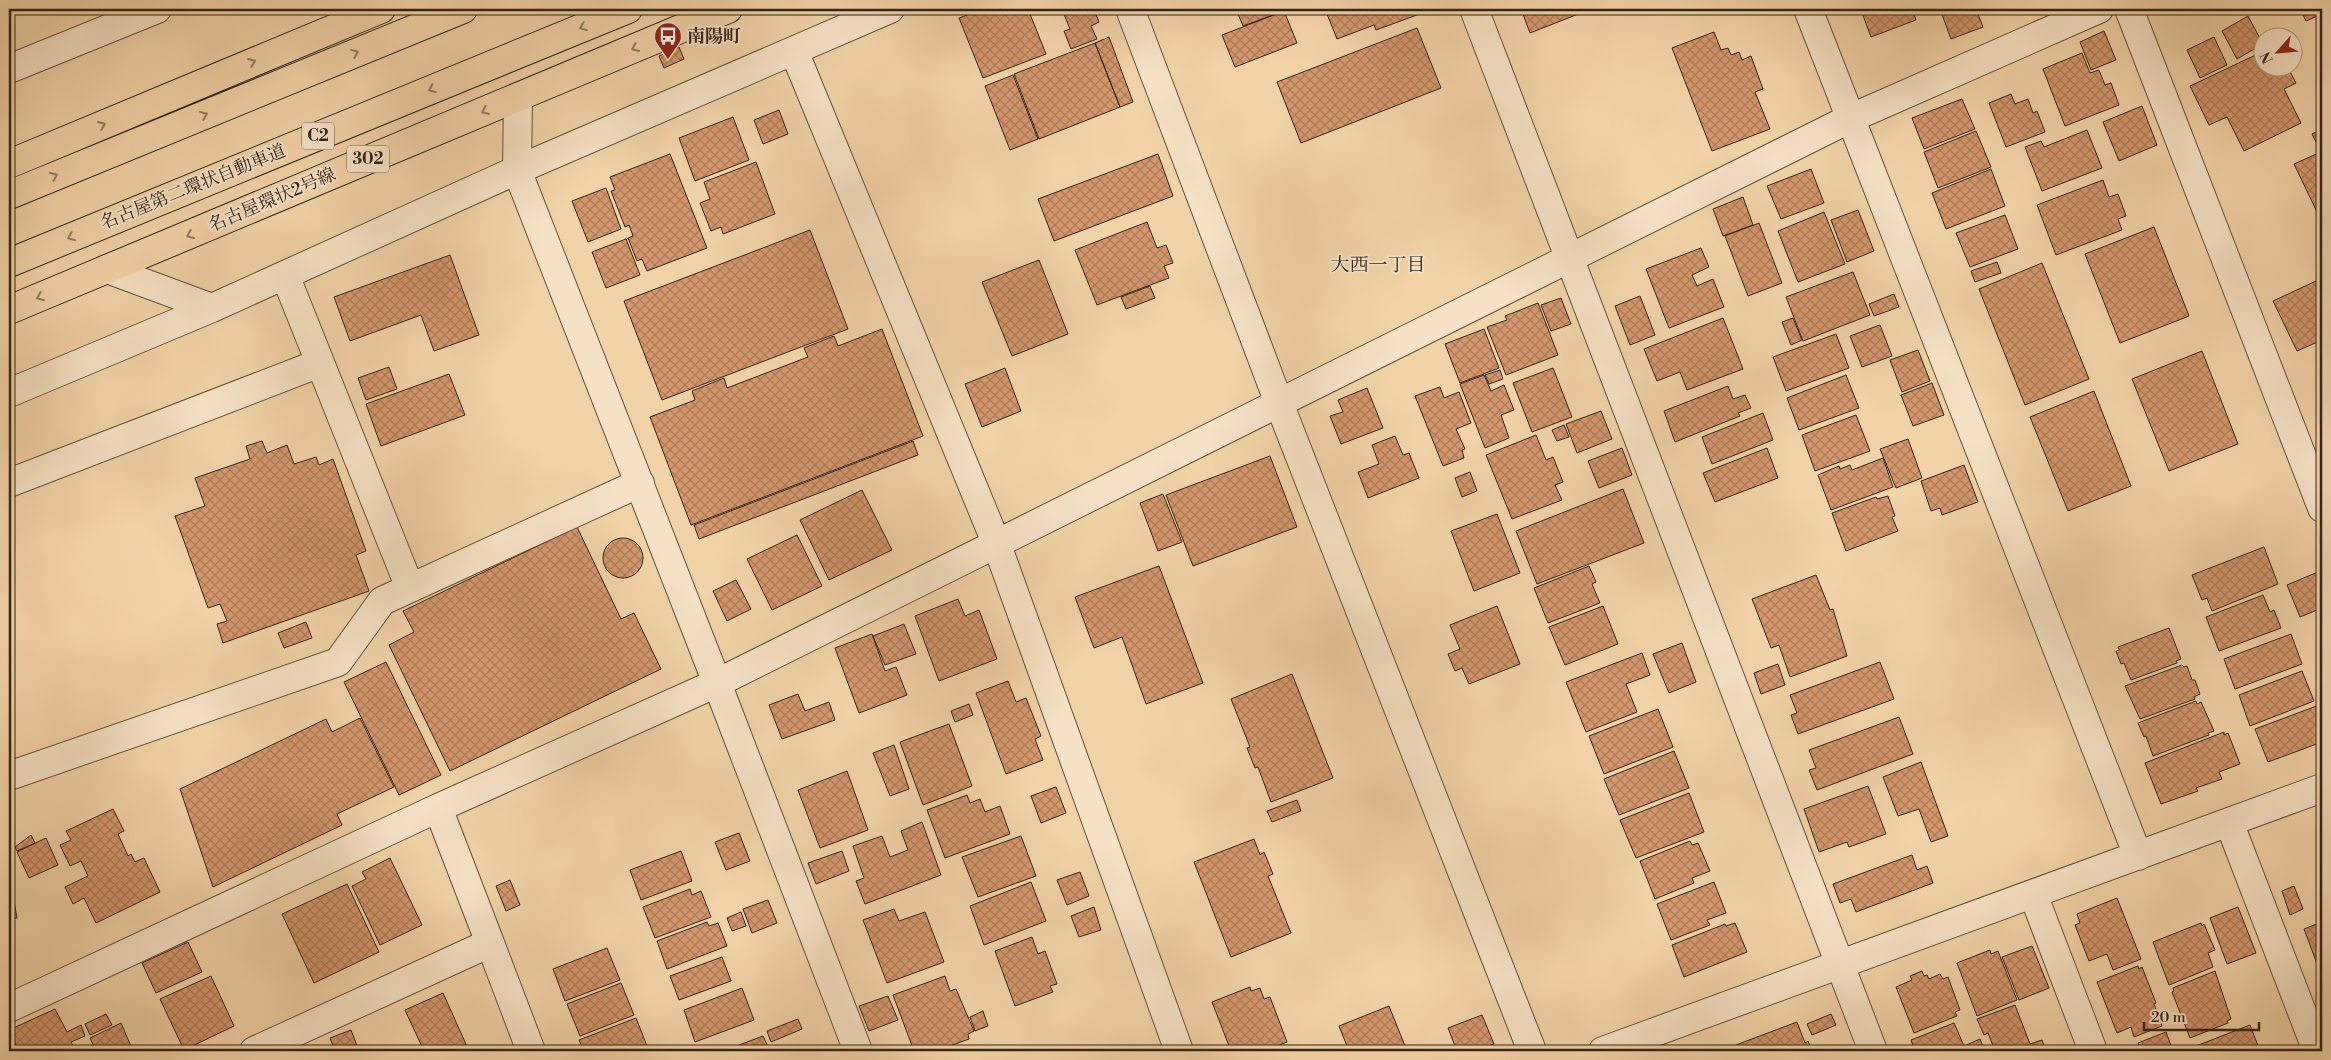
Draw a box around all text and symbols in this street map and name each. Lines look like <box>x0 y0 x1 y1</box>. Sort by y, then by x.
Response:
one-way arrow <box>579 21 588 32</box>
bus stop icon: 南陽町 <box>653 21 683 60</box>
place label: 南陽町 <box>687 25 741 48</box>
north arrow <box>2254 28 2304 78</box>
one-way arrow <box>631 41 640 52</box>
text: N <box>2257 48 2278 66</box>
one-way arrow <box>350 49 359 59</box>
one-way arrow <box>247 58 256 69</box>
one-way arrow <box>428 83 437 93</box>
one-way arrow <box>481 104 490 115</box>
one-way arrow <box>199 110 208 121</box>
one-way arrow <box>97 120 106 131</box>
road number: C2 <box>302 122 334 150</box>
street label: 名古屋第二環状自動車道 <box>97 139 289 235</box>
road number: 302 <box>347 146 389 172</box>
street label: 名古屋環状2号線 <box>205 163 339 237</box>
one-way arrow <box>49 172 58 182</box>
one-way arrow <box>186 228 195 239</box>
one-way arrow <box>68 231 76 241</box>
district label: 大西一丁目 <box>1330 253 1426 277</box>
one-way arrow <box>36 291 45 301</box>
scale bar <box>2144 1000 2258 1032</box>
text: 20 m <box>2151 1008 2186 1027</box>

